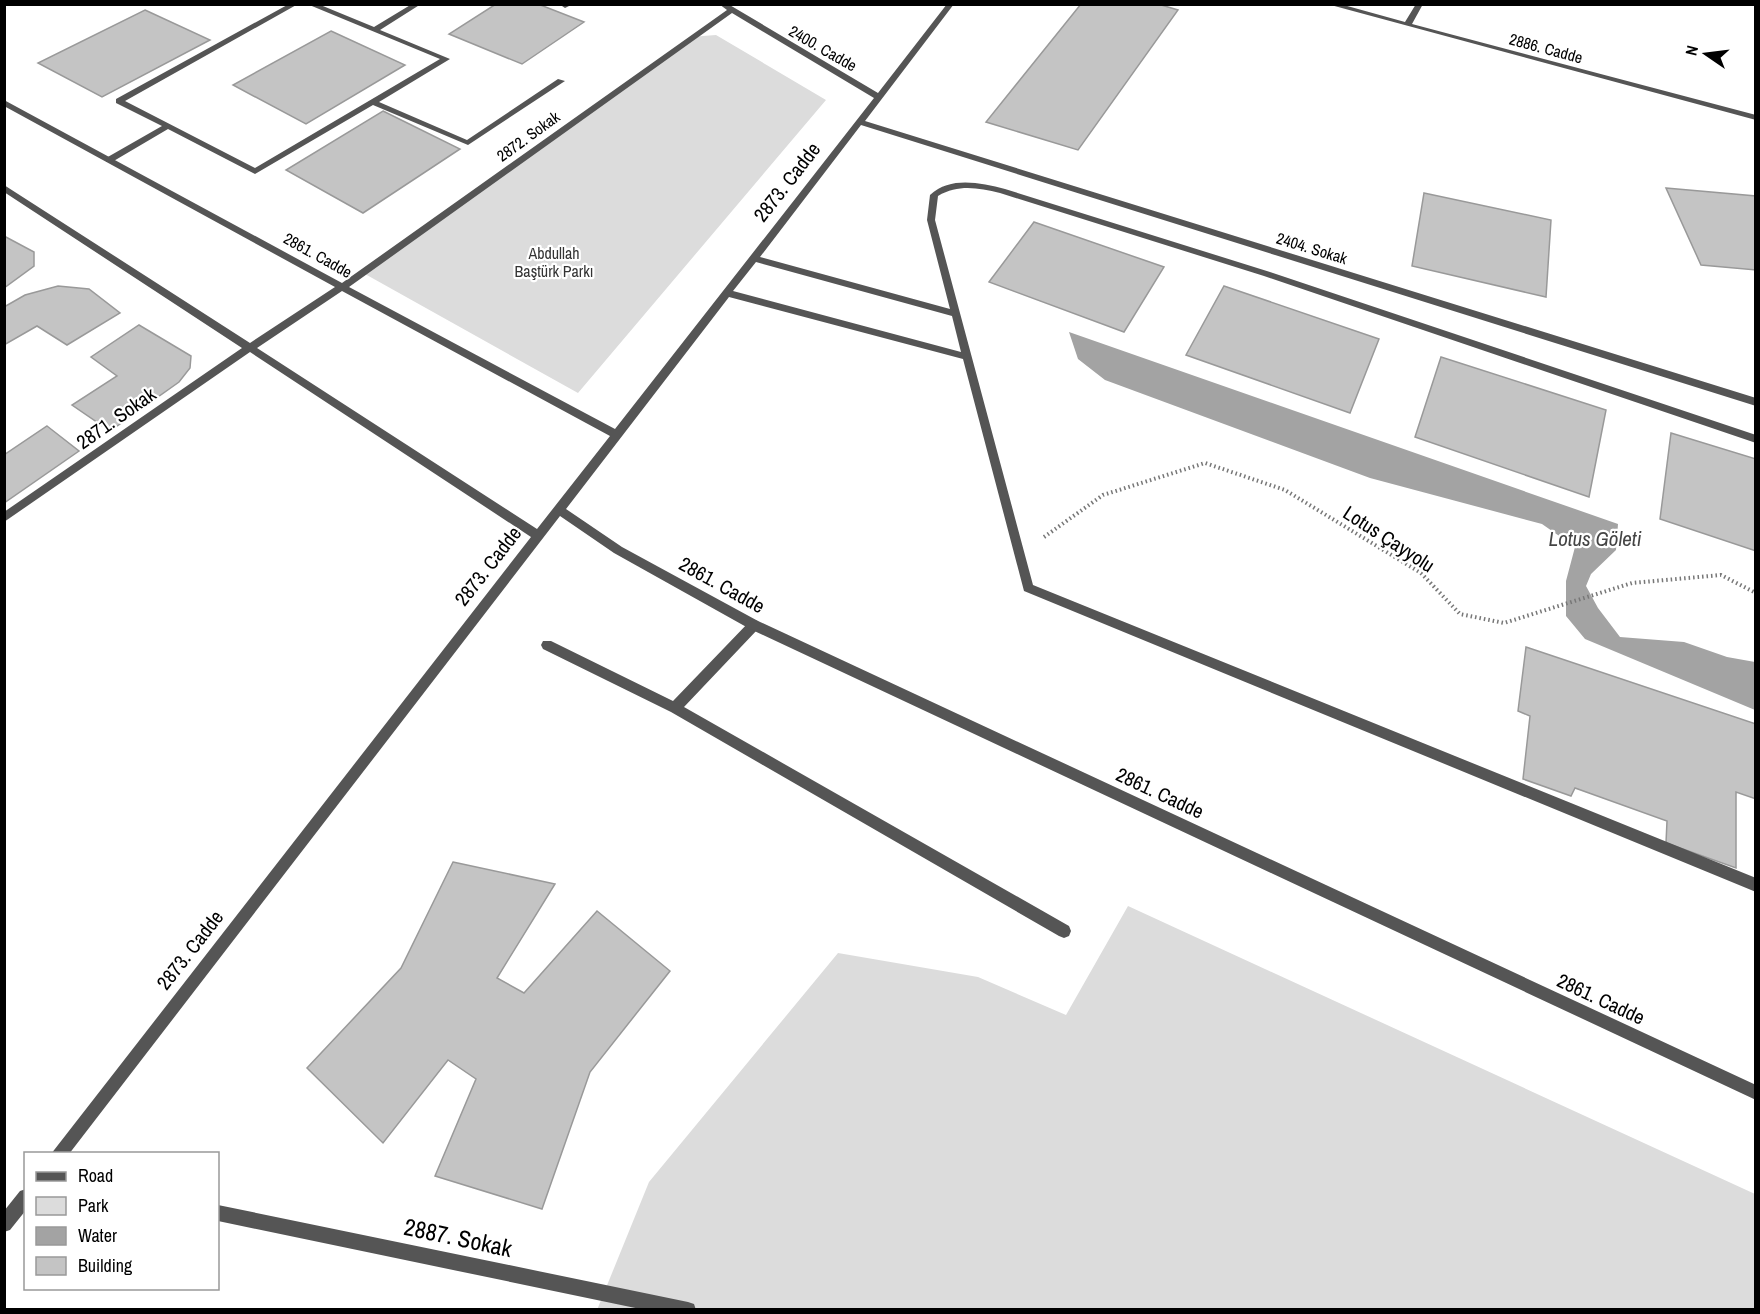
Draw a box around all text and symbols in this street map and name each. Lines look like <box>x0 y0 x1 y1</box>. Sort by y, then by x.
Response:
street label: 2400. Cadde <box>785 20 861 76</box>
north arrow <box>1676 24 1736 84</box>
street label: 2886. Cadde <box>1507 28 1585 68</box>
text: N <box>1680 43 1703 58</box>
street label: 2872. Sokak <box>492 105 564 166</box>
street label: 2873. Cadde <box>747 136 826 227</box>
street label: 2861. Cadde <box>280 227 356 283</box>
street label: 2404. Sokak <box>1274 227 1351 269</box>
park label: Abdullah Baştürk Parkı <box>515 242 593 282</box>
street label: 2871. Sokak <box>71 380 161 455</box>
street label: Lotus Çayyolu <box>1338 499 1440 578</box>
street label: 2873. Cadde <box>448 520 527 611</box>
water label: Lotus Göleti <box>1549 524 1642 553</box>
street label: 2861. Cadde <box>675 550 770 619</box>
street label: 2861. Cadde <box>1112 760 1208 825</box>
street label: 2873. Cadde <box>150 904 229 995</box>
street label: 2861. Cadde <box>1553 966 1649 1031</box>
legend <box>24 1152 219 1290</box>
text: Road <box>78 1163 113 1188</box>
text: Park <box>78 1193 109 1218</box>
street label: 2887. Sokak <box>401 1210 515 1264</box>
text: Water <box>78 1223 117 1248</box>
text: Building <box>78 1253 133 1278</box>

